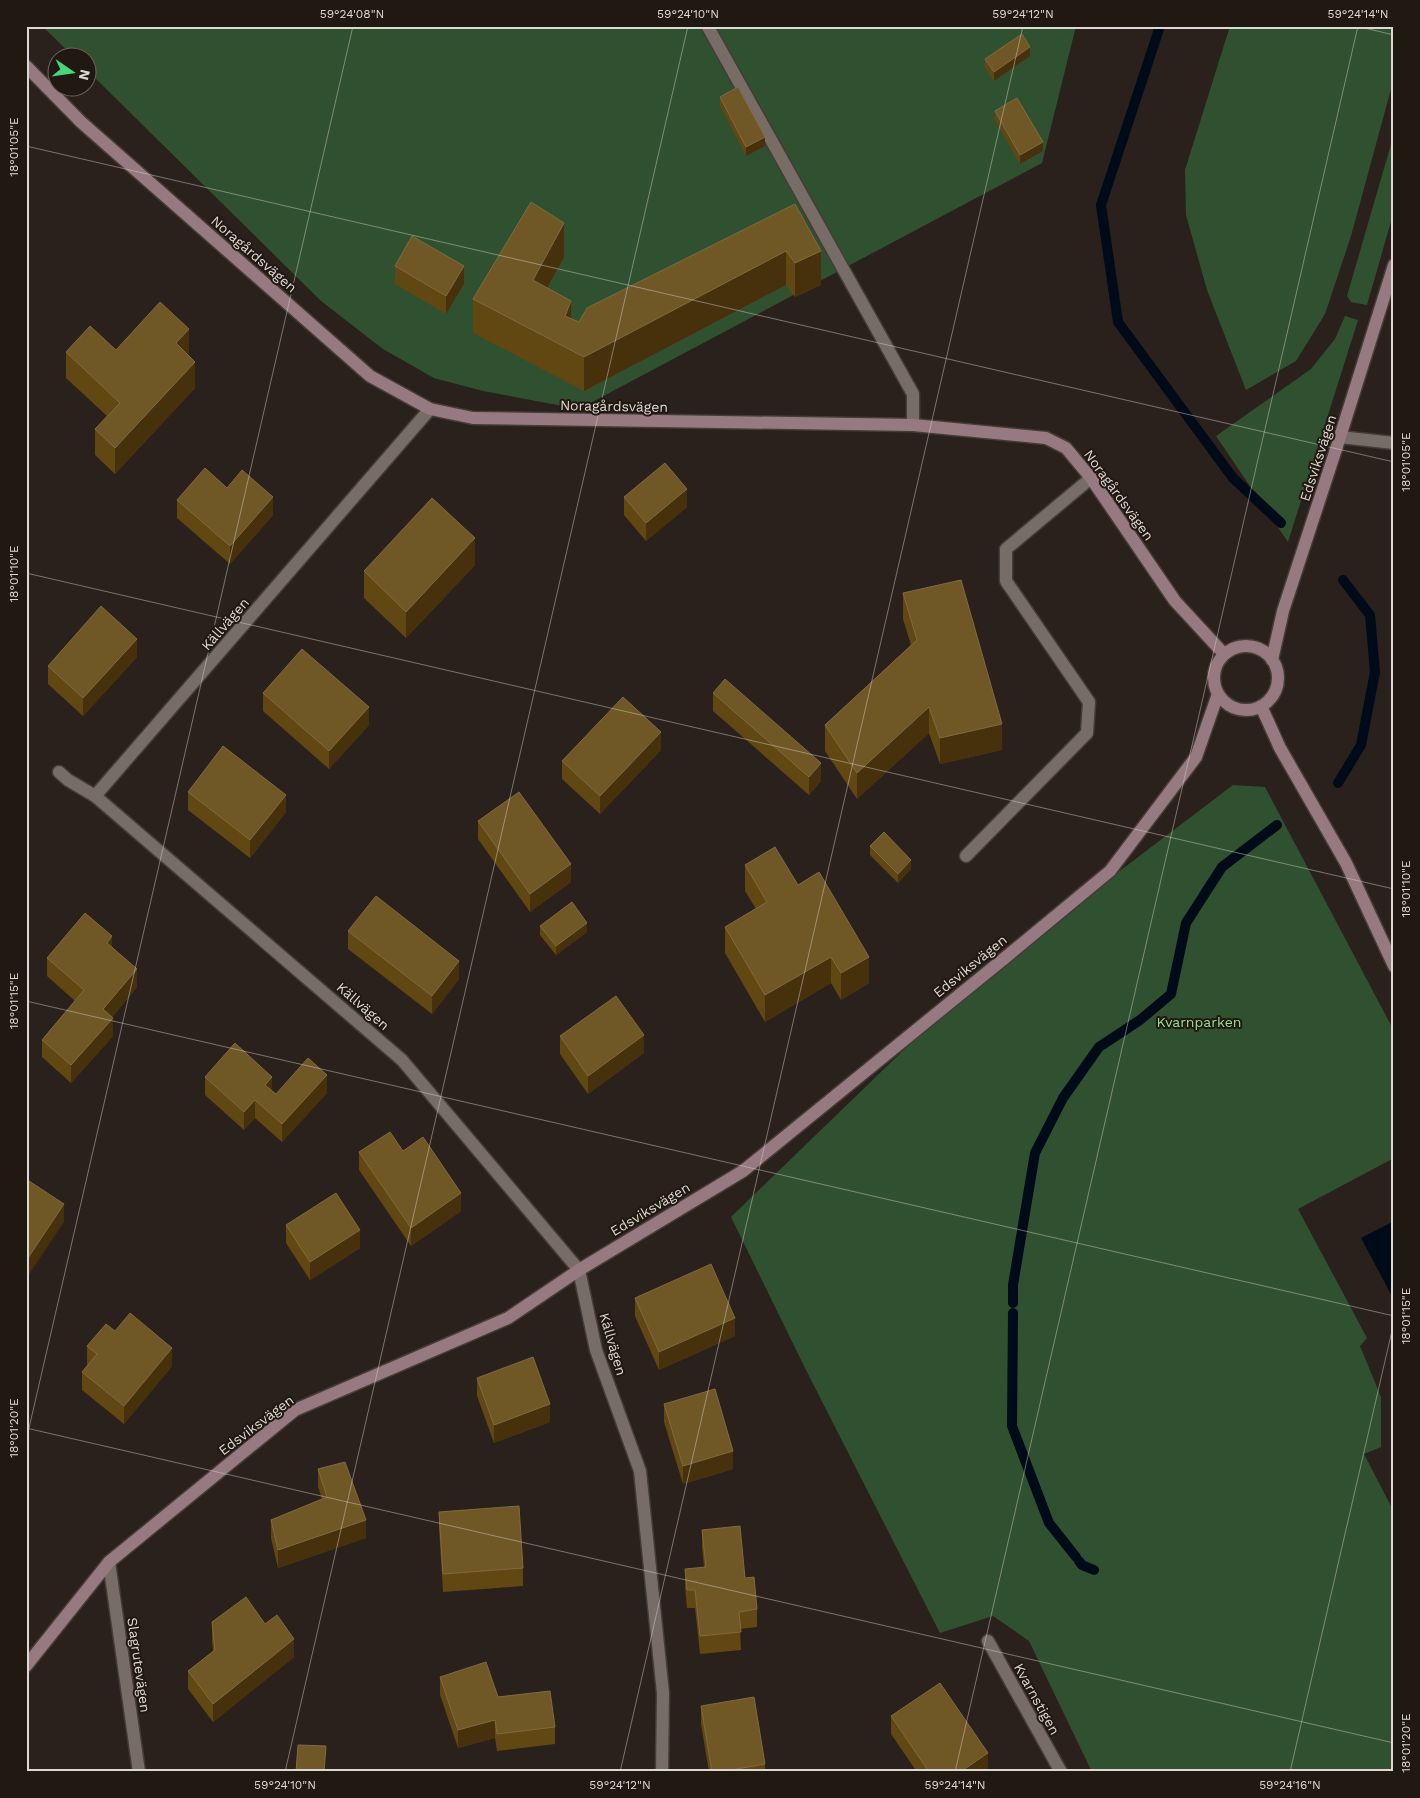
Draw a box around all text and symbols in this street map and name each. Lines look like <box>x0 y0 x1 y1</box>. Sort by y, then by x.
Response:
text: 59°24'08"N <box>320 7 384 21</box>
text: 59°24'10"N <box>657 7 719 21</box>
text: 59°24'12"N <box>992 7 1054 21</box>
text: 59°24'14"N <box>1327 7 1389 21</box>
north arrow <box>48 48 98 98</box>
text: N <box>76 68 94 82</box>
text: 18°01'05"E <box>7 117 21 177</box>
street label: Noragårdsvägen <box>208 213 300 295</box>
street label: Noragårdsvägen <box>560 397 668 415</box>
street label: Edsviksvägen <box>1297 413 1339 503</box>
text: 18°01'05"E <box>1399 432 1413 492</box>
street label: Noragårdsvägen <box>1081 447 1157 543</box>
text: 18°01'10"E <box>7 545 21 603</box>
street label: Källvägen <box>198 594 252 654</box>
text: 18°01'10"E <box>1399 860 1413 918</box>
street label: Edsviksvägen <box>930 932 1010 1000</box>
text: 18°01'15"E <box>7 972 21 1029</box>
street label: Källvägen <box>333 979 393 1033</box>
park label: Kvarnparken <box>1157 1014 1241 1030</box>
street label: Edsviksvägen <box>607 1179 693 1239</box>
text: 18°01'15"E <box>1399 1287 1413 1344</box>
street label: Källvägen <box>596 1311 630 1377</box>
street label: Edsviksvägen <box>215 1392 297 1458</box>
text: 18°01'20"E <box>7 1398 21 1458</box>
street label: Slagrutevägen <box>124 1616 154 1714</box>
street label: Kvarnstigen <box>1011 1661 1063 1737</box>
text: 18°01'20"E <box>1399 1713 1413 1773</box>
text: 59°24'10"N <box>254 1778 316 1792</box>
text: 59°24'12"N <box>589 1778 651 1792</box>
text: 59°24'14"N <box>924 1778 986 1792</box>
text: 59°24'16"N <box>1259 1778 1321 1792</box>

